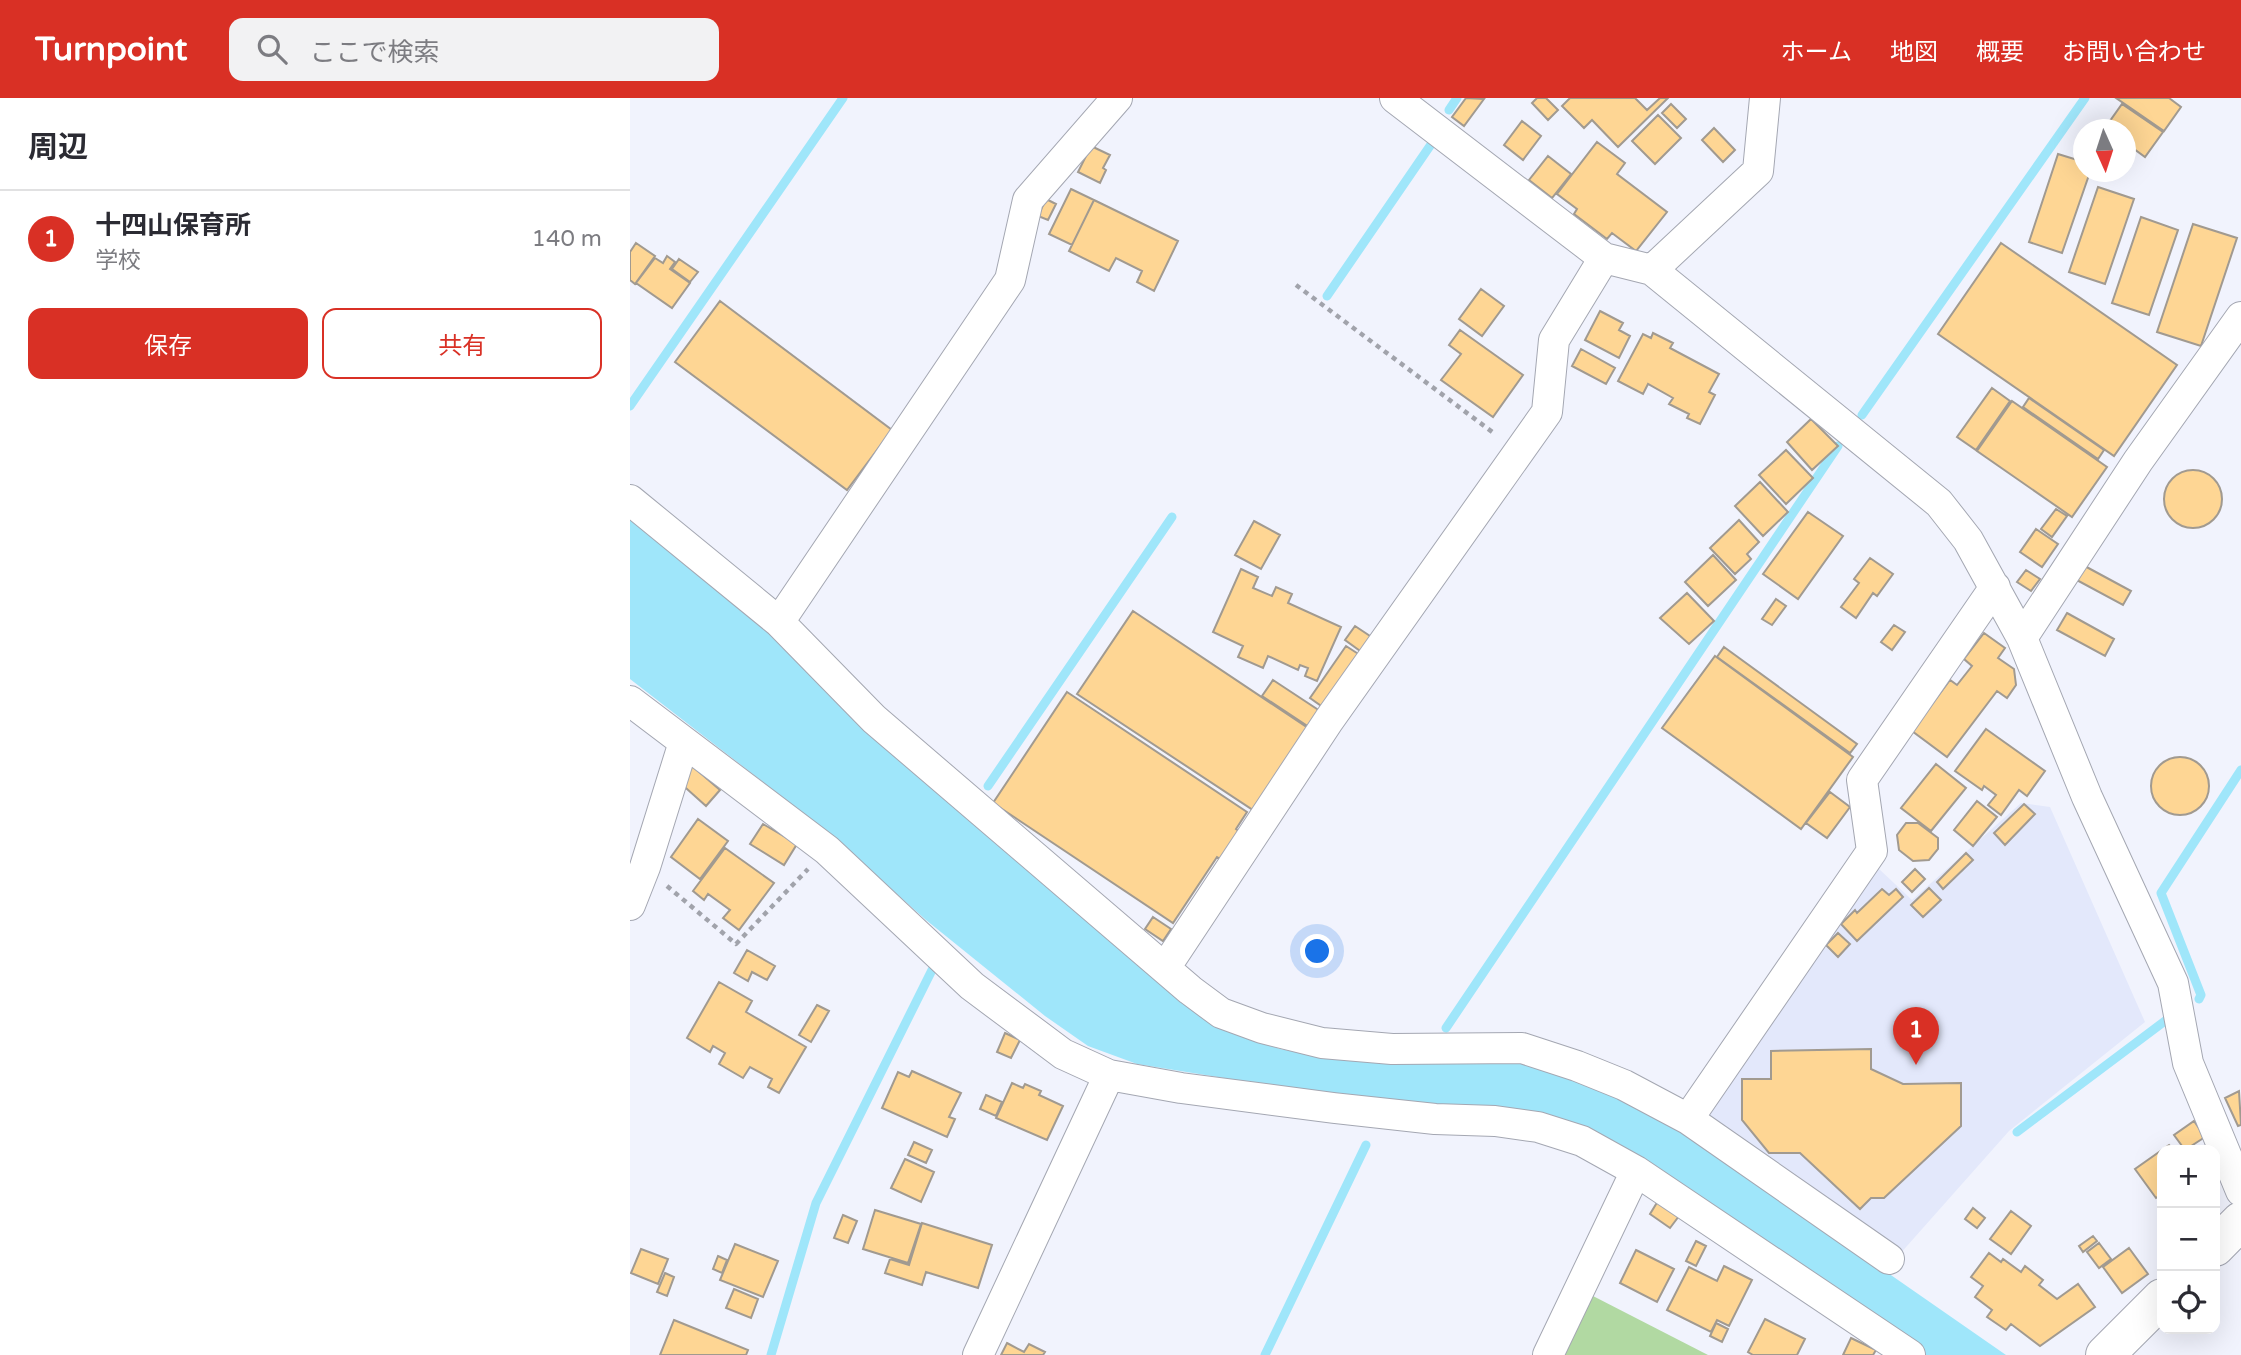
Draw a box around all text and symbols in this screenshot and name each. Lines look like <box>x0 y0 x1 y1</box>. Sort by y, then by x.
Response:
search box <box>229 18 719 81</box>
text: Turnpoint <box>35 30 187 69</box>
icon: search <box>253 30 291 68</box>
text: ここで検索 <box>309 37 439 68</box>
text: ホーム <box>1781 38 1852 67</box>
text: 地図 <box>1890 38 1938 67</box>
text: 概要 <box>1976 38 2024 67</box>
text: お問い合わせ <box>2062 38 2206 67</box>
north arrow <box>2073 119 2136 182</box>
text: 周辺 <box>28 129 88 166</box>
text: 十四山保育所 <box>95 210 251 241</box>
text: 1 <box>44 225 58 253</box>
text: 140 m <box>532 225 602 253</box>
text: 学校 <box>95 247 141 275</box>
button: 保存 <box>28 308 308 379</box>
button: 共有 <box>322 308 602 379</box>
your location <box>1300 934 1334 968</box>
pin: 1 <box>1893 1007 1939 1065</box>
map controls <box>2157 1145 2220 1334</box>
button: + <box>2157 1145 2220 1208</box>
button: − <box>2157 1208 2220 1271</box>
button: locate <box>2157 1271 2220 1334</box>

